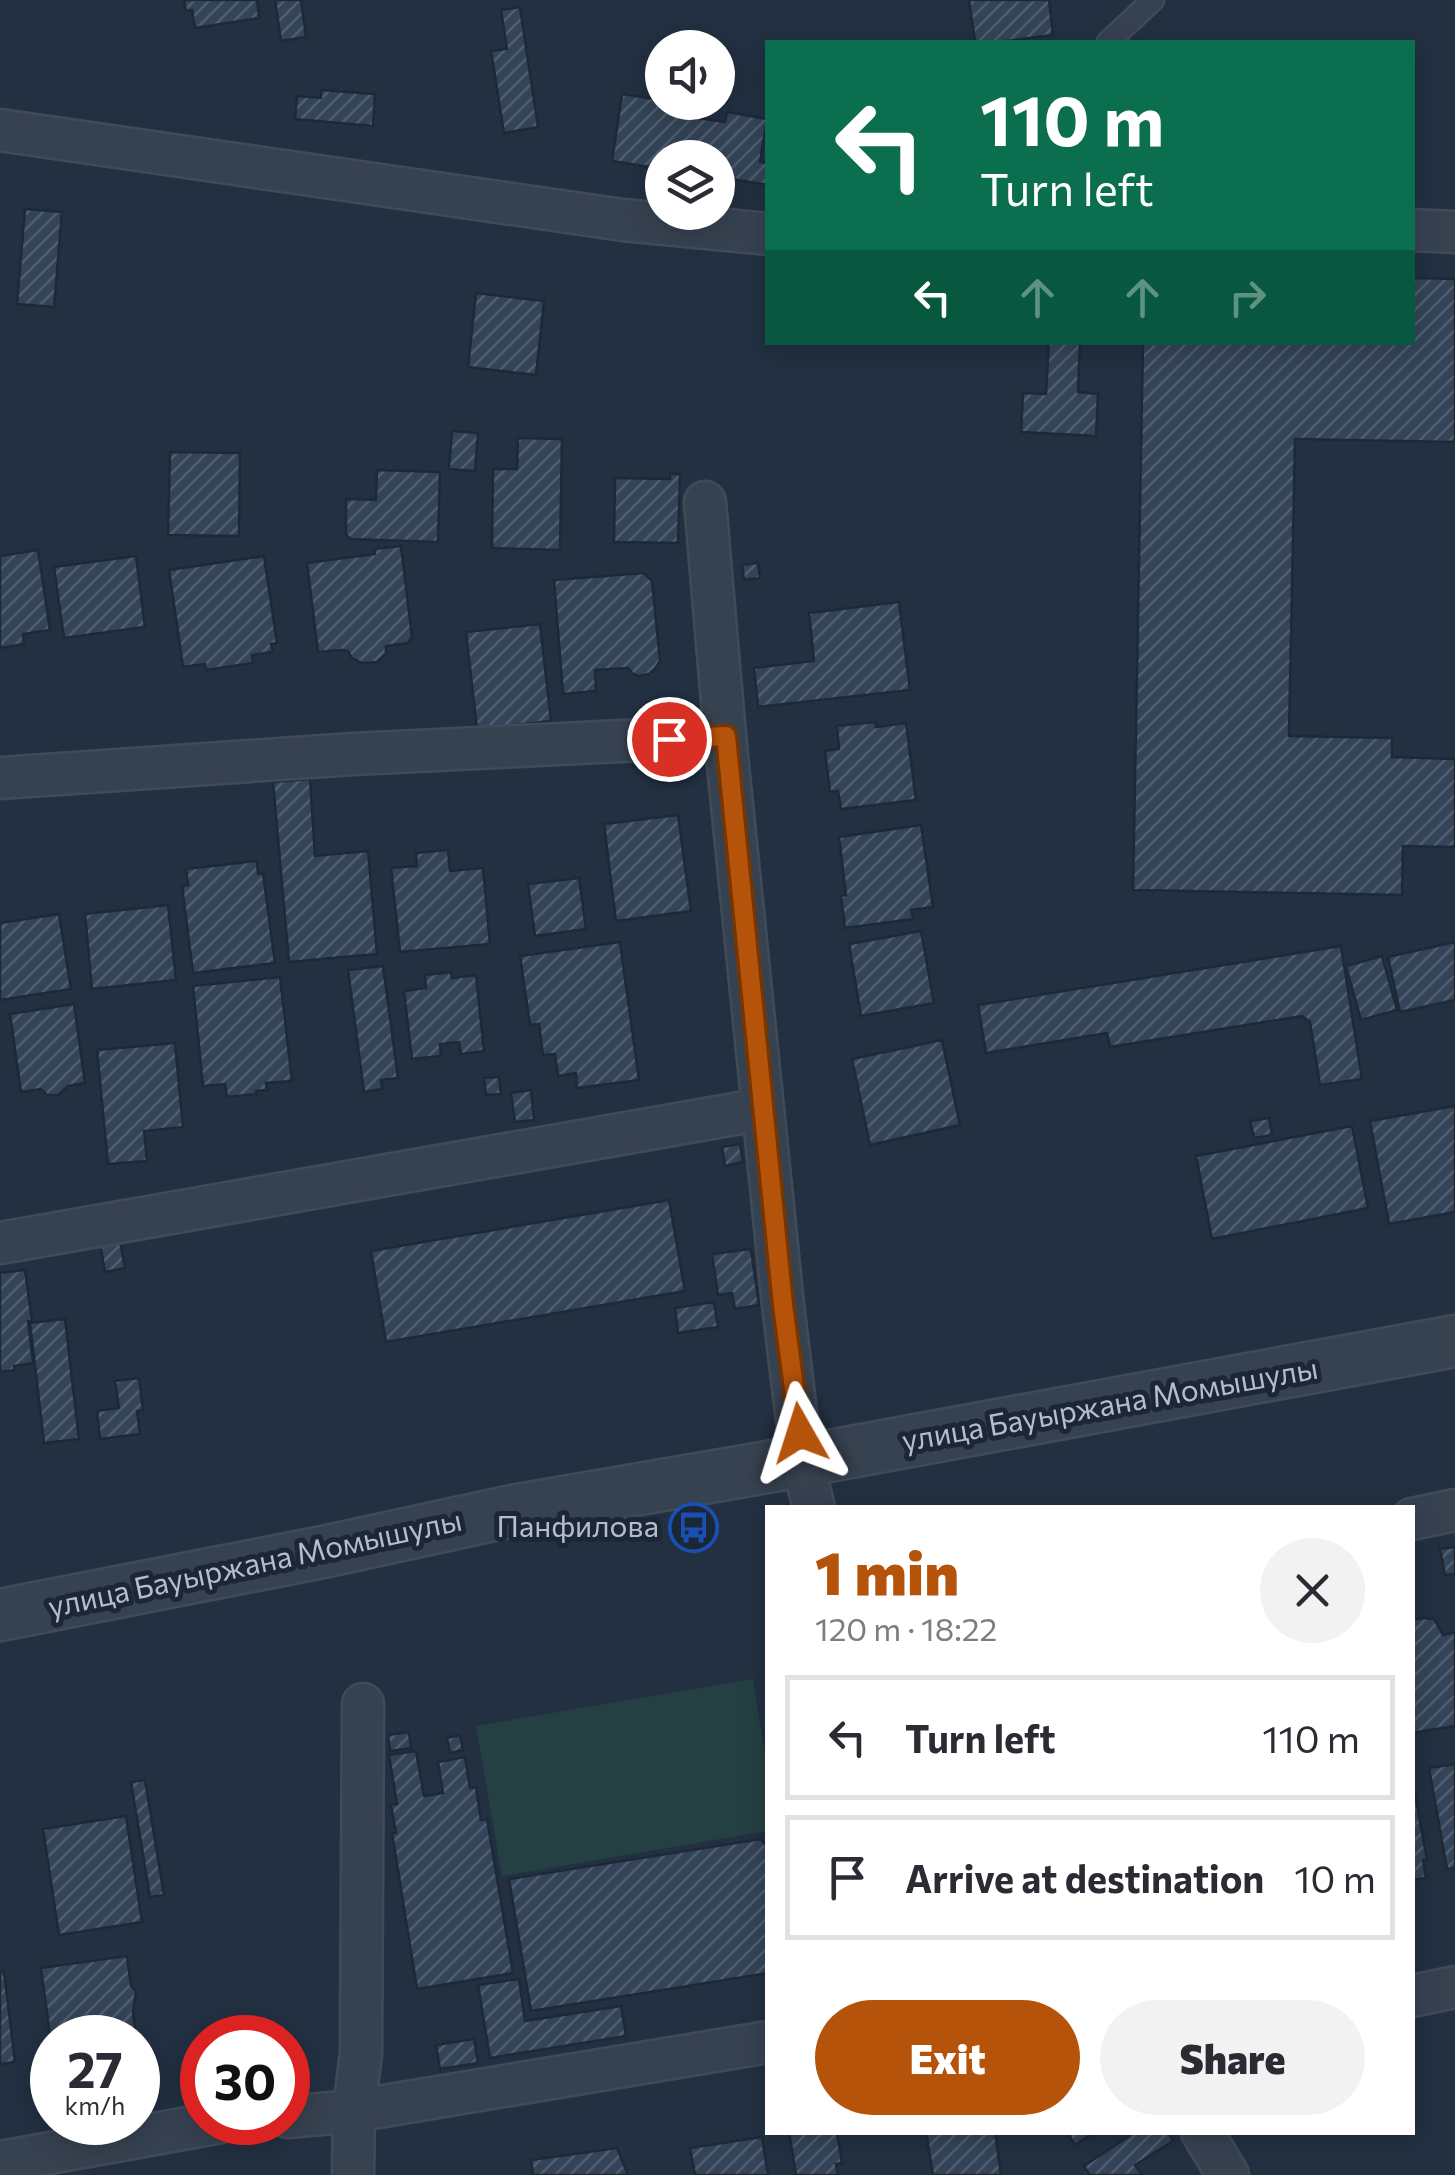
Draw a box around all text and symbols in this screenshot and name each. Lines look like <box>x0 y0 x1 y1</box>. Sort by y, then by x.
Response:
map controls <box>645 30 735 230</box>
button: sound <box>645 30 735 120</box>
text: 110 m <box>980 75 1164 160</box>
icon: left <box>815 80 945 210</box>
button: layers <box>645 140 735 230</box>
text: Turn left <box>980 160 1154 215</box>
icon: left <box>905 270 960 325</box>
icon: ahead <box>1010 270 1065 325</box>
icon: ahead <box>1115 270 1170 325</box>
icon: right <box>1220 270 1275 325</box>
pin <box>627 697 712 782</box>
icon: arrive <box>642 712 697 767</box>
street label: улица Бауыржана Момышулы <box>899 1348 1320 1457</box>
position arrow <box>748 1381 852 1485</box>
street label: улица Бауыржана Момышулы <box>44 1500 465 1624</box>
bus stop icon: Панфилова <box>668 1501 720 1553</box>
place label: Панфилова <box>496 1506 659 1543</box>
text: 1 min <box>815 1534 959 1607</box>
button: close <box>1260 1538 1365 1643</box>
text: 120 m · 18:22 <box>815 1608 997 1648</box>
icon: left <box>820 1710 875 1765</box>
text: Turn left <box>905 1714 1056 1761</box>
text: 110 m <box>1262 1714 1360 1761</box>
icon: arrive <box>820 1850 875 1905</box>
text: Arrive at destination <box>905 1854 1264 1901</box>
text: 10 m <box>1294 1854 1376 1901</box>
button: Exit <box>815 2000 1080 2115</box>
button: Share <box>1100 2000 1365 2115</box>
speed limit sign: 30 <box>180 2015 310 2145</box>
text: 27 <box>67 2037 123 2098</box>
text: km/h <box>65 2090 125 2120</box>

